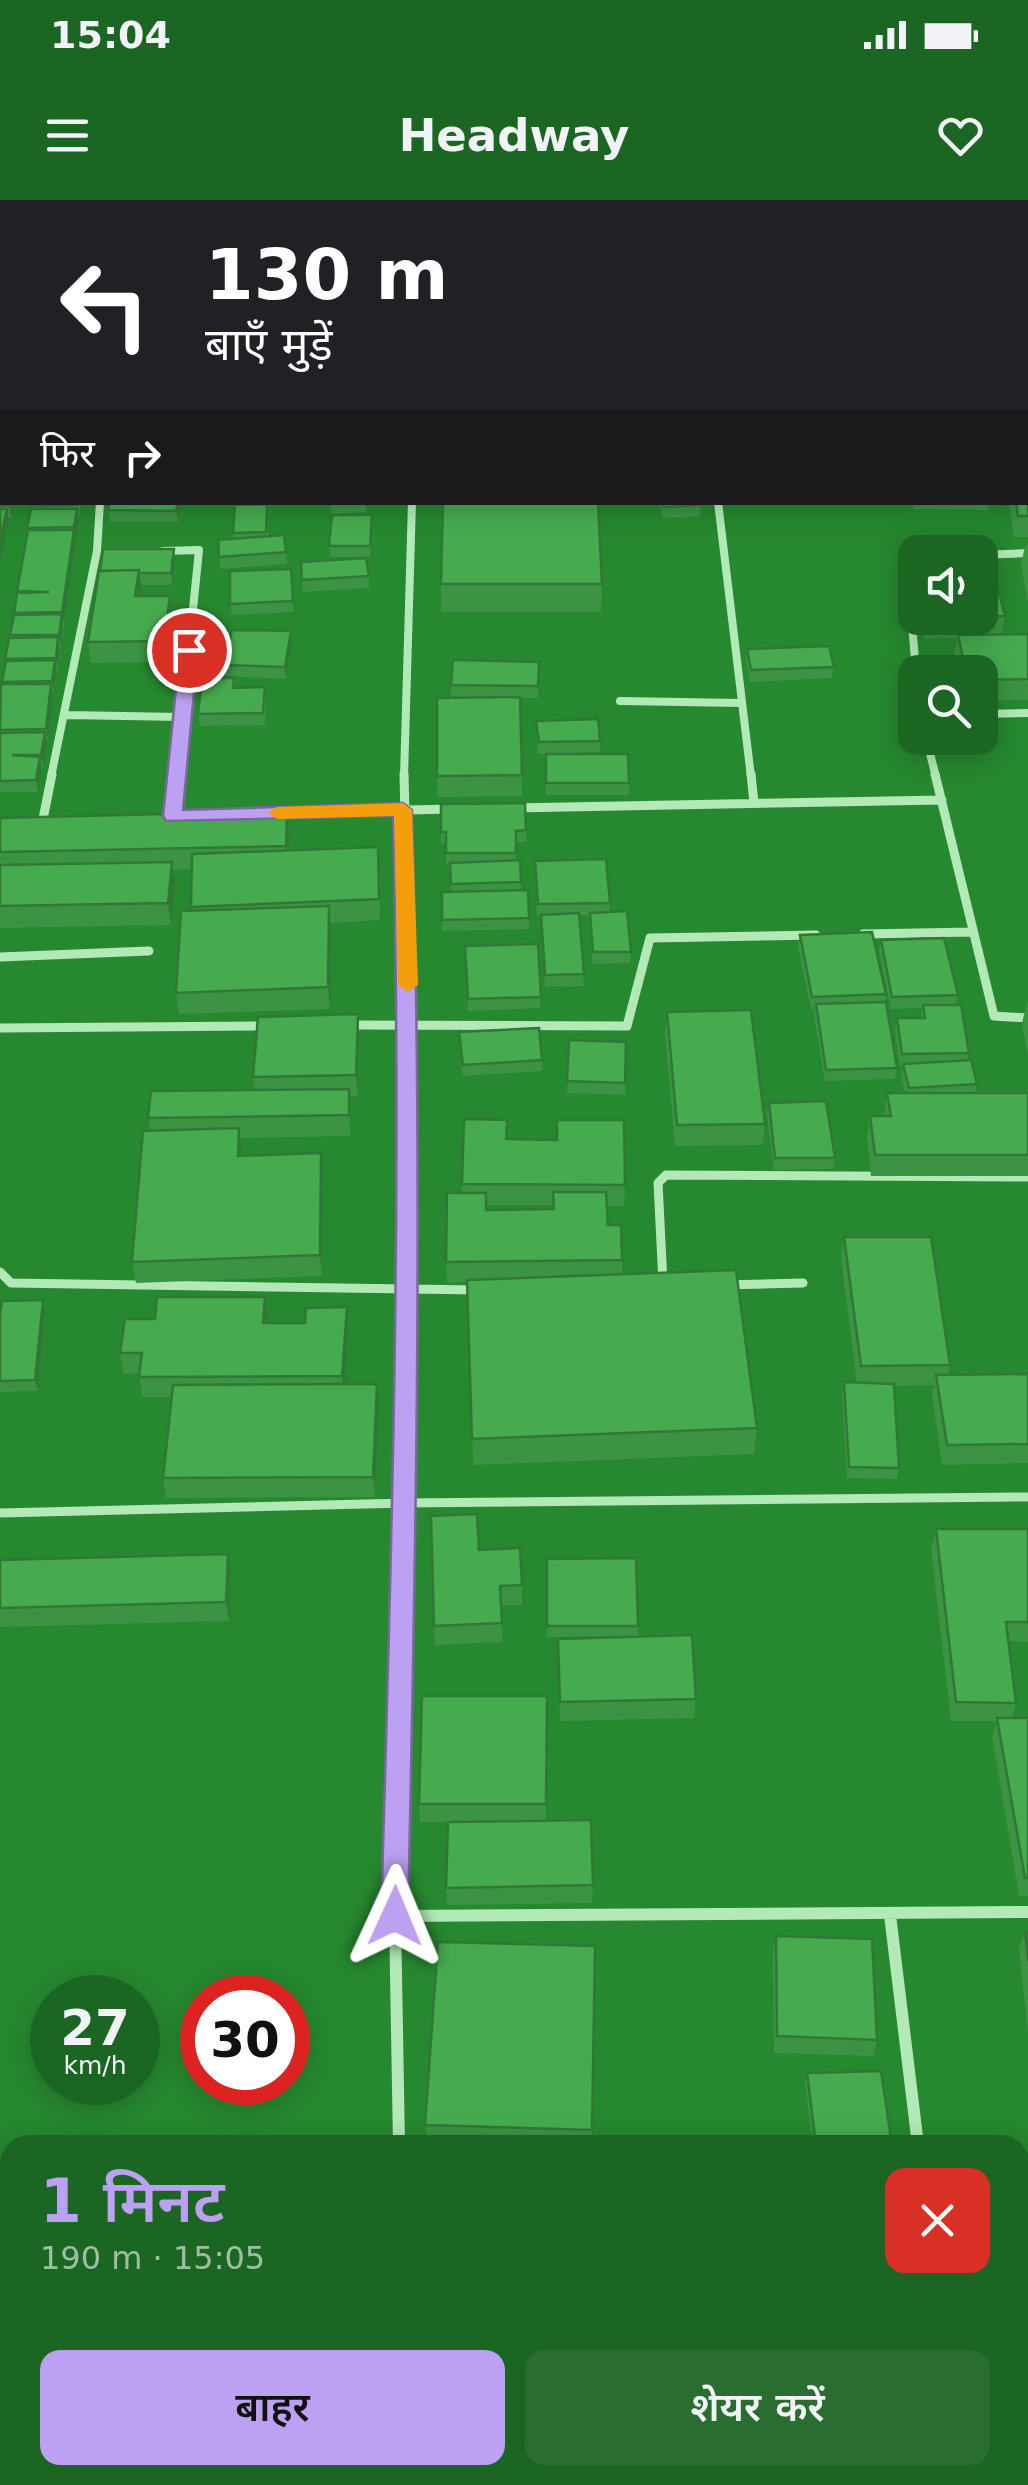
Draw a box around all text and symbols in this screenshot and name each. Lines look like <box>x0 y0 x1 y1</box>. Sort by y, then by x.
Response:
text: 15:04 <box>50 13 171 57</box>
icon: menu <box>40 108 95 163</box>
icon: heart <box>933 108 988 163</box>
text: Headway <box>399 109 629 162</box>
text: 130 m <box>205 234 448 316</box>
icon: left <box>40 240 170 370</box>
text: बाएँ मुड़ें <box>205 318 333 371</box>
icon: right <box>115 430 170 485</box>
text: फिर <box>40 432 95 476</box>
map controls <box>898 535 998 755</box>
button: sound <box>898 535 998 635</box>
pin <box>147 608 232 693</box>
icon: arrive <box>162 623 217 678</box>
button: search <box>898 655 998 755</box>
position arrow <box>343 1864 447 1968</box>
speed limit sign: 30 <box>180 1975 310 2105</box>
text: 27 <box>60 1999 130 2057</box>
text: km/h <box>63 2051 127 2080</box>
text: 1 मिनट <box>40 2166 224 2236</box>
button: close <box>885 2168 990 2273</box>
text: 190 m · 15:05 <box>40 2239 265 2277</box>
button: बाहर <box>40 2350 505 2465</box>
button: शेयर करें <box>525 2350 990 2465</box>

